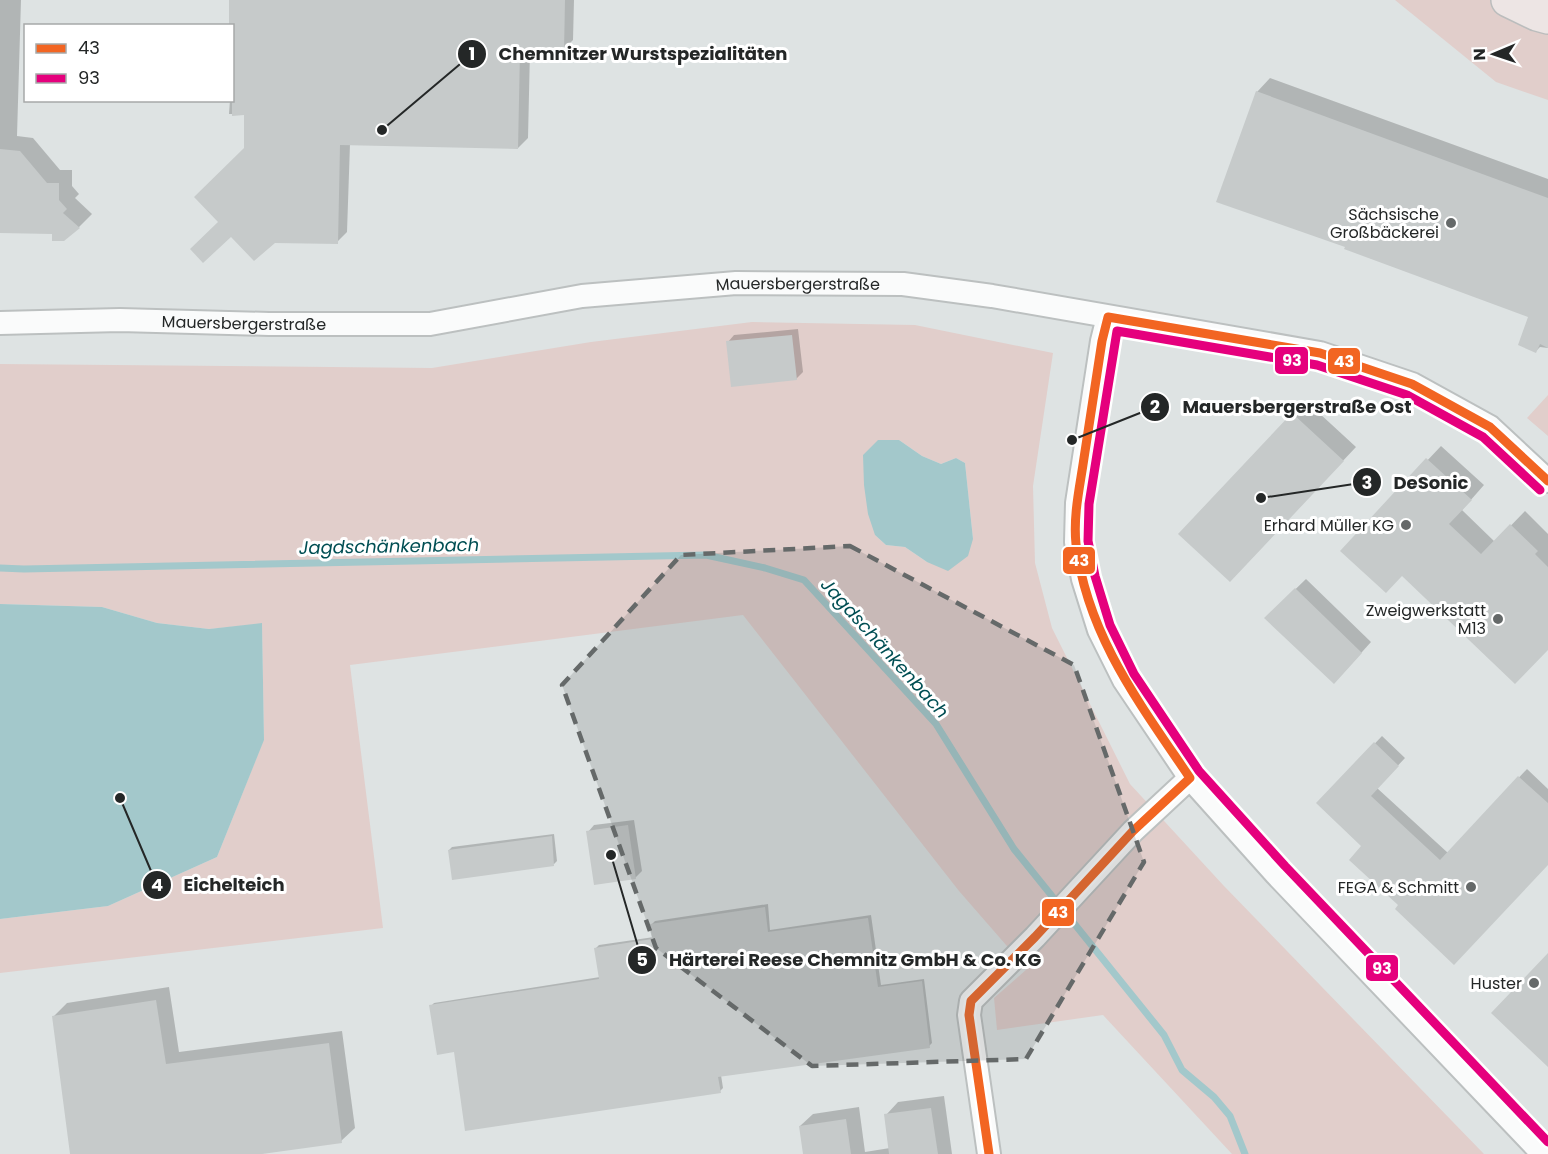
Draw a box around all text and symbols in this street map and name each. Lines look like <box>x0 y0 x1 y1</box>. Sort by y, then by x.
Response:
legend <box>24 24 234 102</box>
north arrow <box>1464 24 1524 84</box>
text: 43 <box>78 35 100 60</box>
callout: Chemnitzer Wurstspezialitäten <box>457 36 800 72</box>
text: 1 <box>469 41 475 66</box>
text: Chemnitzer Wurstspezialitäten <box>499 41 787 66</box>
text: N <box>1468 48 1491 61</box>
text: 93 <box>78 65 100 90</box>
place label: Sächsische Großbäckerei <box>1330 203 1439 244</box>
marker: Sächsische Großbäckerei <box>1444 216 1458 230</box>
street label: Mauersbergerstraße <box>715 271 880 296</box>
street label: Mauersbergerstraße <box>161 310 326 336</box>
line badge: 93 <box>1274 346 1309 375</box>
line badge: 43 <box>1327 347 1361 375</box>
text: 93 <box>1282 349 1302 372</box>
text: 43 <box>1334 350 1354 373</box>
callout: Mauersbergerstraße Ost <box>1140 389 1423 425</box>
text: 2 <box>1150 394 1160 419</box>
text: Mauersbergerstraße Ost <box>1182 394 1412 419</box>
callout: DeSonic <box>1352 464 1481 500</box>
text: 3 <box>1362 470 1372 495</box>
text: DeSonic <box>1393 470 1469 495</box>
place label: Erhard Müller KG <box>1264 514 1394 537</box>
marker: Erhard Müller KG <box>1399 518 1413 532</box>
water label: Jagdschänkenbach <box>299 532 479 560</box>
line badge: 43 <box>1062 546 1096 575</box>
text: 43 <box>1069 549 1089 572</box>
water label: Jagdschänkenbach <box>815 573 955 723</box>
place label: Zweigwerkstatt M13 <box>1366 599 1486 640</box>
marker: Zweigwerkstatt M13 <box>1491 612 1505 626</box>
callout: Eichelteich <box>142 867 297 903</box>
text: 4 <box>151 872 163 897</box>
text: Eichelteich <box>183 872 285 897</box>
place label: FEGA & Schmitt <box>1338 876 1459 899</box>
marker: FEGA & Schmitt <box>1464 880 1478 894</box>
line badge: 43 <box>1041 898 1075 927</box>
text: 43 <box>1048 901 1068 924</box>
callout: Härterei Reese Chemnitz GmbH & Co. KG <box>627 942 1053 978</box>
text: 5 <box>636 947 648 972</box>
text: Härterei Reese Chemnitz GmbH & Co. KG <box>669 947 1041 972</box>
line badge: 93 <box>1365 954 1399 982</box>
text: 93 <box>1372 957 1392 980</box>
place label: Huster <box>1471 972 1522 995</box>
marker: Huster <box>1527 976 1541 990</box>

